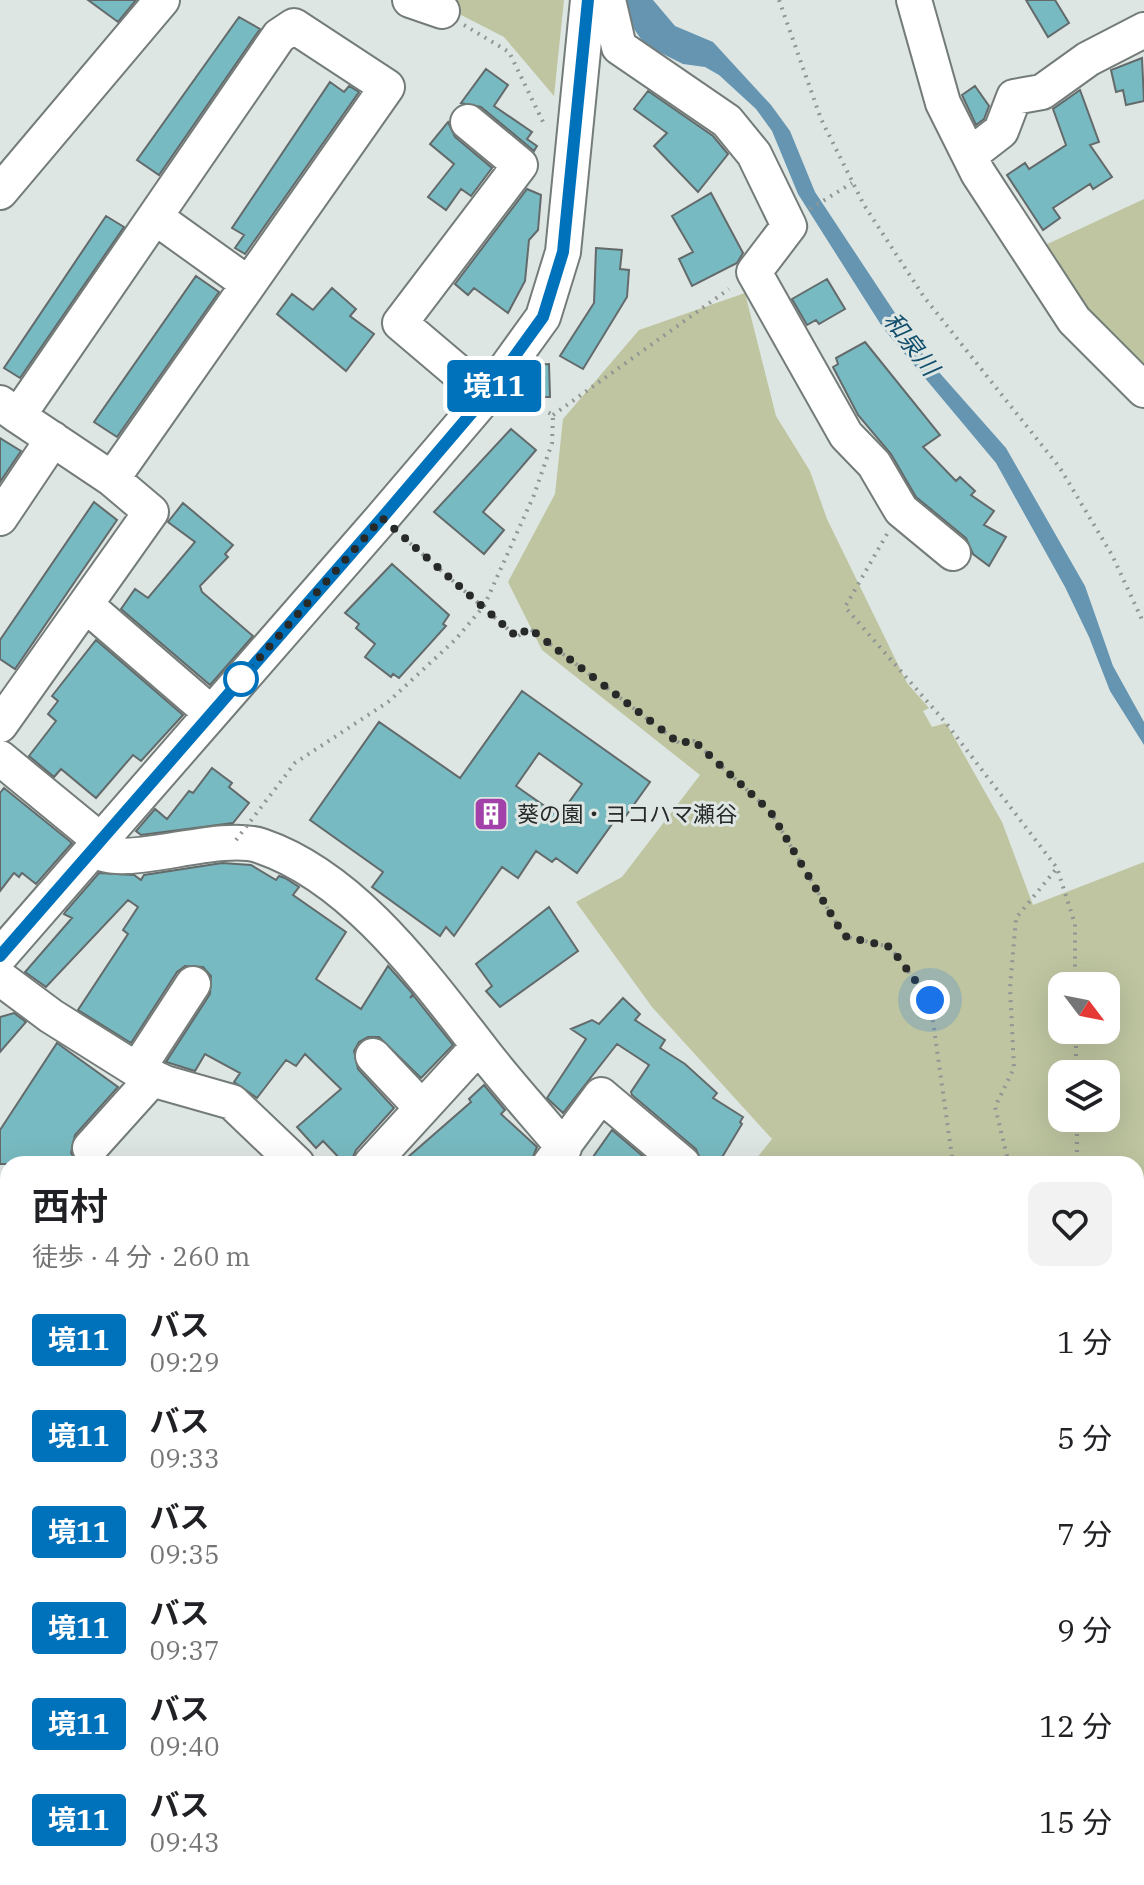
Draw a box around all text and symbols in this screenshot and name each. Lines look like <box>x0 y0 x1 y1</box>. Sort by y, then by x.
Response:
water label: 和泉川 <box>877 305 948 384</box>
line badge: 境11 <box>448 360 540 412</box>
text: 境11 <box>463 367 525 404</box>
unlabelled marker <box>224 662 258 696</box>
building icon: 葵の園・ヨコハマ瀬谷 <box>472 795 510 833</box>
place label: 葵の園・ヨコハマ瀬谷 <box>517 799 737 828</box>
north arrow <box>1048 972 1120 1044</box>
map controls <box>1048 972 1120 1132</box>
your location <box>910 980 950 1020</box>
button: layers <box>1048 1060 1120 1132</box>
text: 西村 <box>32 1181 108 1230</box>
button: heart <box>1028 1182 1112 1266</box>
text: 徒歩 · 4 分 · 260 m <box>32 1239 250 1273</box>
text: バス <box>150 1305 210 1344</box>
text: 境11 <box>48 1321 110 1358</box>
text: 1 分 <box>1057 1322 1112 1361</box>
text: 09:29 <box>150 1345 220 1379</box>
text: バス <box>150 1401 210 1440</box>
text: 境11 <box>48 1417 110 1454</box>
text: 5 分 <box>1057 1418 1112 1457</box>
text: 09:33 <box>150 1441 220 1475</box>
text: バス <box>150 1497 210 1536</box>
text: 境11 <box>48 1513 110 1550</box>
text: 7 分 <box>1057 1514 1112 1553</box>
text: 09:35 <box>150 1537 220 1571</box>
text: バス <box>150 1593 210 1632</box>
text: 境11 <box>48 1609 110 1646</box>
text: 9 分 <box>1057 1610 1112 1649</box>
text: 09:37 <box>150 1633 220 1667</box>
text: バス <box>150 1689 210 1728</box>
text: 境11 <box>48 1705 110 1742</box>
text: 12 分 <box>1039 1706 1112 1745</box>
text: 09:40 <box>150 1729 220 1763</box>
text: バス <box>150 1785 210 1824</box>
text: 境11 <box>48 1801 110 1838</box>
text: 15 分 <box>1039 1802 1112 1841</box>
text: 09:43 <box>150 1825 220 1859</box>

